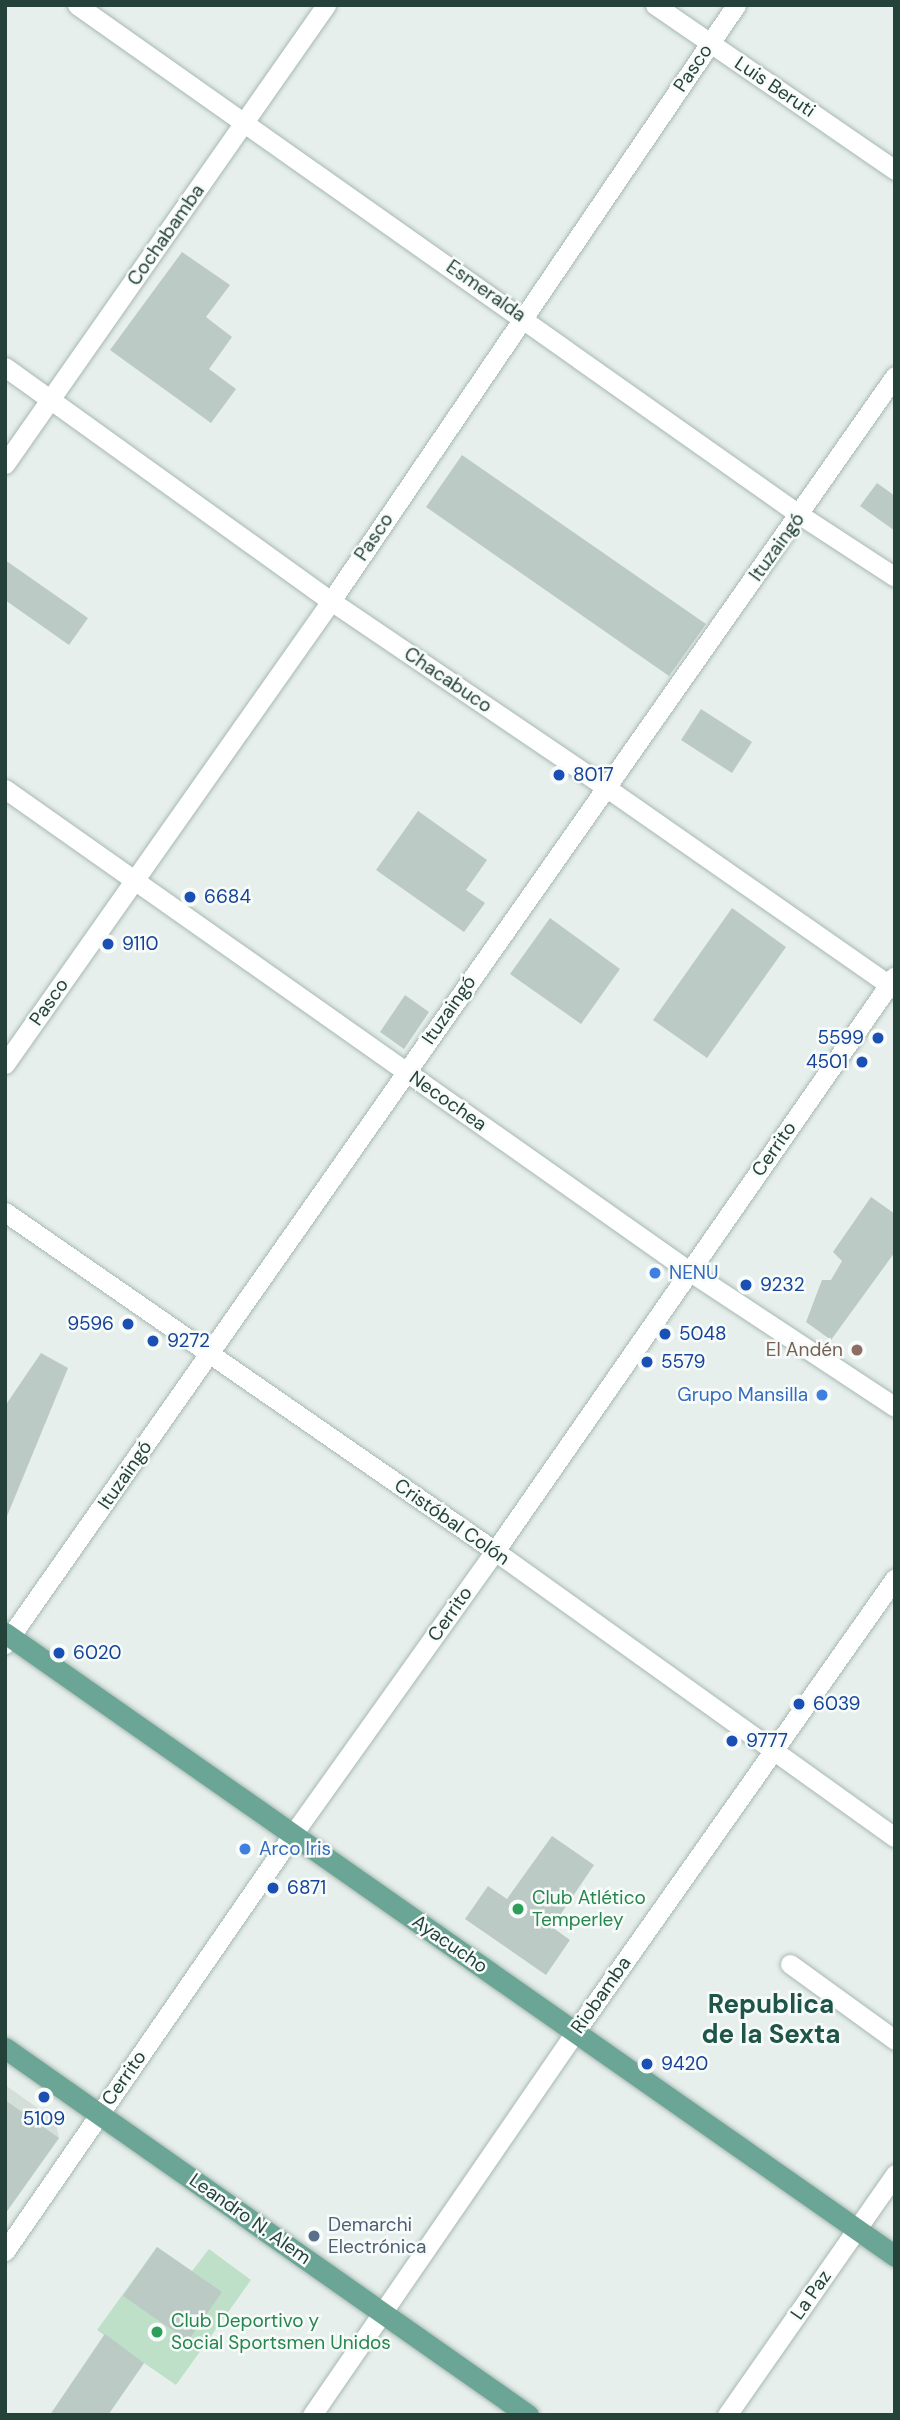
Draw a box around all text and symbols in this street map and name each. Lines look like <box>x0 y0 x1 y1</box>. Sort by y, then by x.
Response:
street label: Pasco <box>669 40 717 96</box>
street label: Luis Beruti <box>730 52 820 122</box>
street label: Cochabamba <box>123 180 209 290</box>
street label: Esmeralda <box>442 255 530 327</box>
street label: Ituzaingó <box>745 508 809 586</box>
street label: Pasco <box>350 509 398 565</box>
street label: Chacabuco <box>400 642 496 718</box>
place label: 8017 <box>573 764 614 786</box>
marker: 8017 <box>551 767 567 783</box>
place label: 6684 <box>204 886 251 908</box>
marker: 6684 <box>182 889 198 905</box>
place label: 9110 <box>122 933 158 955</box>
marker: 9110 <box>100 936 116 952</box>
street label: Ituzaingó <box>417 971 481 1049</box>
street label: Pasco <box>25 974 73 1030</box>
place label: 5599 <box>818 1027 864 1049</box>
marker: 5599 <box>870 1030 886 1046</box>
place label: 4501 <box>806 1051 848 1073</box>
marker: 4501 <box>854 1054 870 1070</box>
street label: Necochea <box>405 1066 491 1136</box>
street label: Cerrito <box>747 1117 801 1181</box>
place label: NENU <box>669 1262 718 1284</box>
marker: NENU <box>647 1265 663 1281</box>
place label: 9232 <box>760 1274 805 1296</box>
marker: 9232 <box>738 1277 754 1293</box>
place label: 9596 <box>67 1313 114 1335</box>
marker: 9596 <box>120 1316 136 1332</box>
place label: 5048 <box>679 1323 727 1345</box>
marker: 5048 <box>657 1326 673 1342</box>
place label: 9272 <box>167 1330 210 1352</box>
marker: 9272 <box>145 1333 161 1349</box>
place label: El Andén <box>766 1339 843 1361</box>
marker: El Andén <box>849 1342 865 1358</box>
place label: 5579 <box>661 1351 705 1373</box>
marker: 5579 <box>639 1354 655 1370</box>
place label: Grupo Mansilla <box>677 1384 808 1406</box>
marker: Grupo Mansilla <box>814 1387 830 1403</box>
street label: Ituzaingó <box>93 1436 157 1514</box>
street label: Cristóbal Colón <box>390 1474 514 1570</box>
street label: Cerrito <box>423 1582 477 1646</box>
place label: 6020 <box>73 1642 121 1664</box>
marker: 6020 <box>51 1645 67 1661</box>
place label: 6039 <box>813 1693 861 1715</box>
marker: 6039 <box>791 1696 807 1712</box>
place label: 9777 <box>746 1730 788 1752</box>
marker: 9777 <box>724 1733 740 1749</box>
place label: Arco Iris <box>259 1838 331 1860</box>
marker: Arco Iris <box>237 1841 253 1857</box>
place label: 6871 <box>287 1877 326 1899</box>
marker: 6871 <box>265 1880 281 1896</box>
place label: Club Atlético Temperley <box>532 1887 646 1931</box>
marker: Club Atlético Temperley <box>510 1901 526 1917</box>
street label: Ayacucho <box>408 1910 492 1978</box>
street label: Riobamba <box>566 1952 636 2038</box>
district label: Republica de la Sexta <box>702 1989 840 2050</box>
street label: Cerrito <box>97 2046 151 2110</box>
place label: 9420 <box>661 2053 708 2075</box>
marker: 9420 <box>639 2056 655 2072</box>
marker: 5109 <box>36 2089 52 2105</box>
place label: 5109 <box>23 2108 65 2130</box>
street label: Leandro N. Alem <box>185 2169 315 2269</box>
place label: Demarchi Electrónica <box>328 2214 426 2258</box>
marker: Demarchi Electrónica <box>306 2228 322 2244</box>
street label: La Paz <box>786 2266 836 2324</box>
place label: Club Deportivo y Social Sportsmen Unidos <box>171 2310 391 2354</box>
marker: Club Deportivo y Social Sportsmen Unidos <box>149 2324 165 2340</box>

